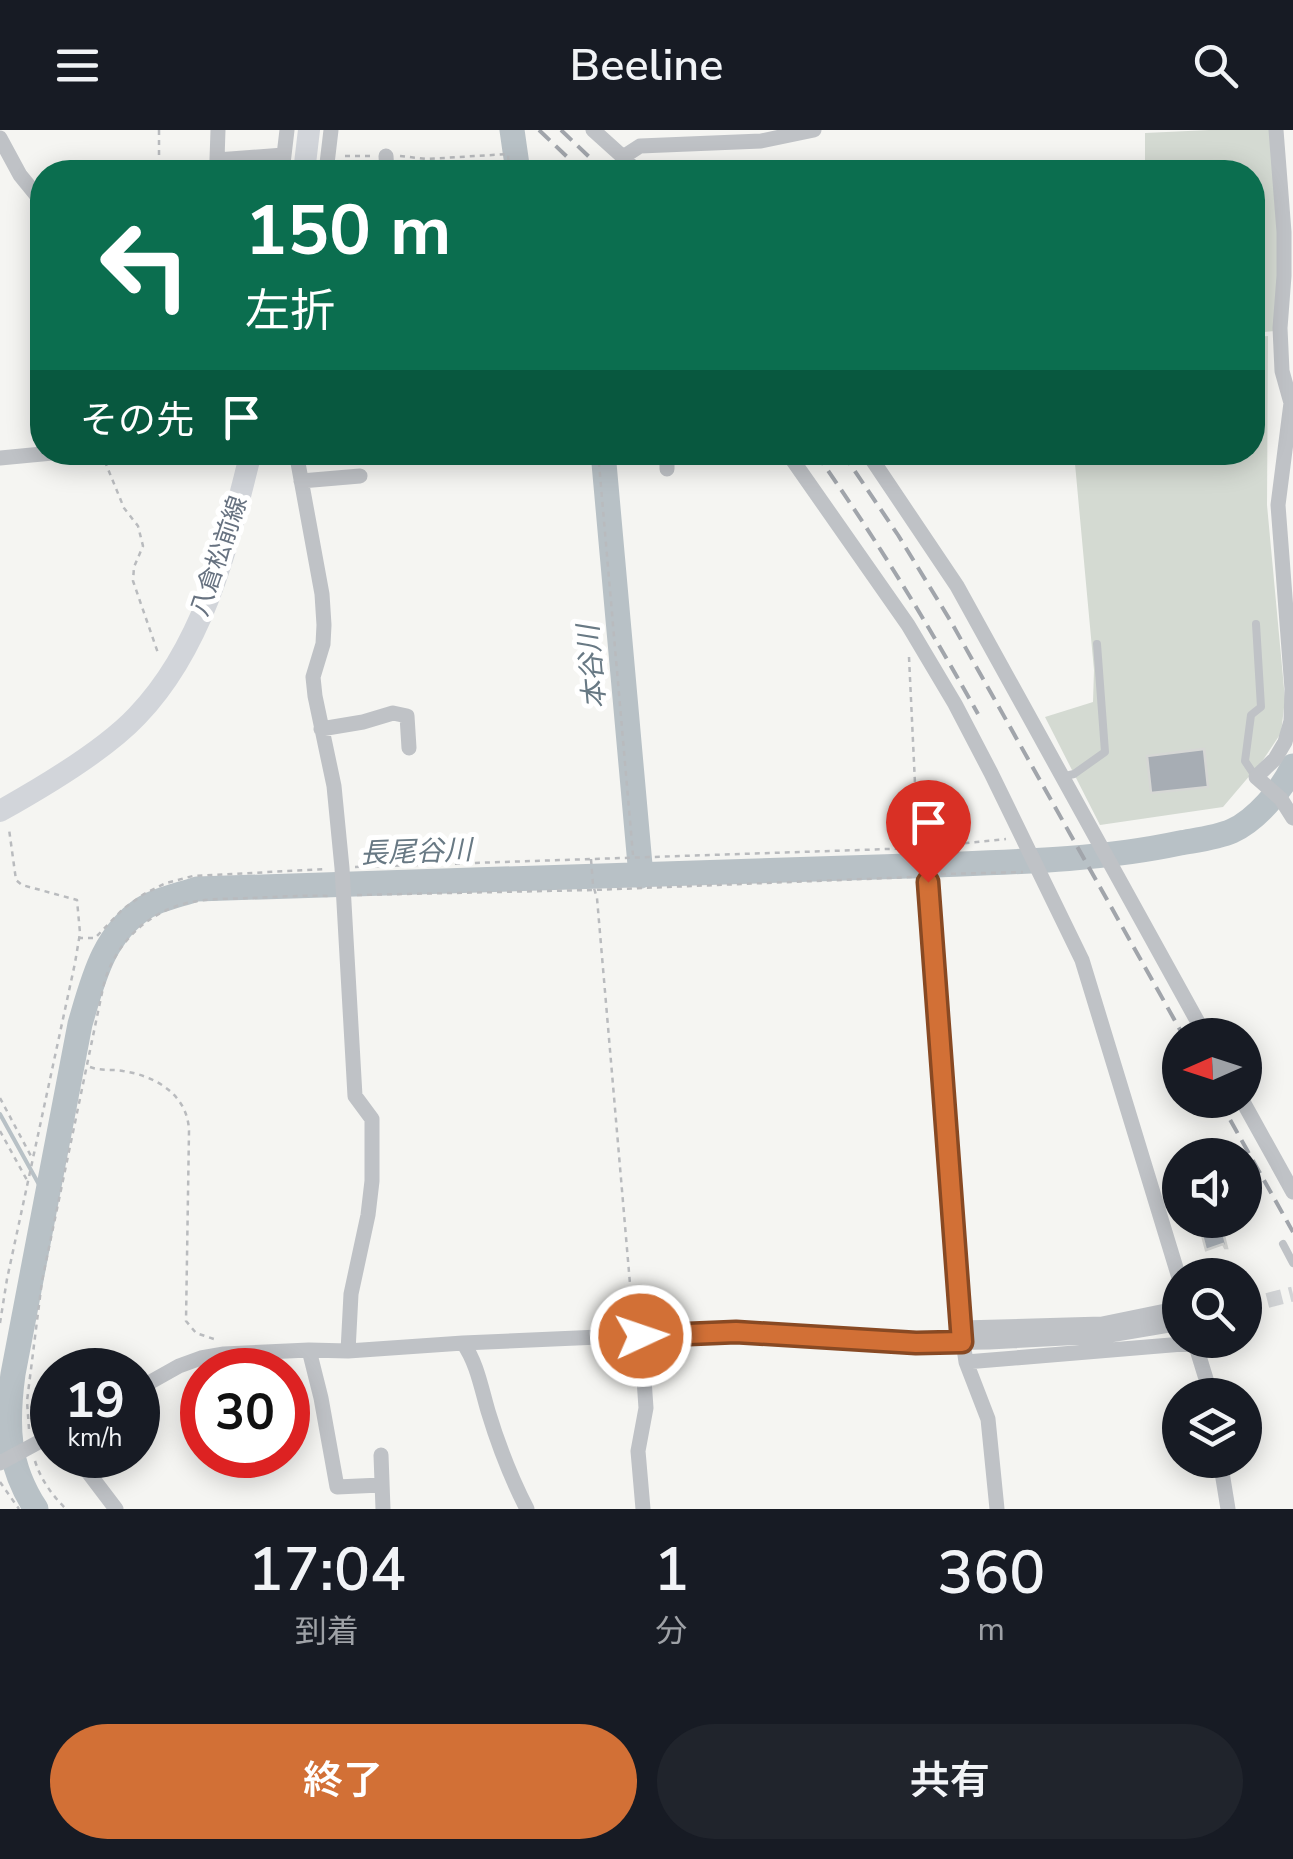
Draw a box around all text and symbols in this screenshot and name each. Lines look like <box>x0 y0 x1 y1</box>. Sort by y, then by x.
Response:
text: Beeline <box>570 35 723 96</box>
icon: menu <box>50 38 105 93</box>
icon: search <box>1188 38 1243 93</box>
text: 150 m <box>245 183 451 279</box>
icon: left <box>80 200 210 330</box>
text: 左折 <box>245 281 335 342</box>
icon: arrive <box>214 390 269 445</box>
text: その先 <box>80 395 194 446</box>
street label: 八倉松前線 <box>183 491 255 621</box>
water label: 本谷川 <box>569 621 615 711</box>
pin <box>886 780 971 883</box>
icon: arrive <box>901 795 956 850</box>
water label: 長尾谷川 <box>359 831 476 873</box>
north arrow <box>1162 1018 1262 1118</box>
map controls <box>1162 1018 1262 1478</box>
button: sound <box>1162 1138 1262 1238</box>
button: search <box>1162 1258 1262 1358</box>
position arrow <box>589 1284 693 1388</box>
speed limit sign: 30 <box>180 1348 310 1478</box>
text: 19 <box>65 1366 125 1435</box>
button: layers <box>1162 1378 1262 1478</box>
text: km/h <box>67 1421 123 1455</box>
text: 17:04 <box>248 1529 406 1611</box>
text: 1 <box>654 1529 690 1611</box>
text: 360 <box>937 1532 1045 1614</box>
text: m <box>978 1608 1005 1651</box>
text: 到着 <box>295 1610 359 1653</box>
text: 分 <box>656 1610 688 1653</box>
button: 終了 <box>50 1724 637 1839</box>
button: 共有 <box>657 1724 1243 1839</box>

